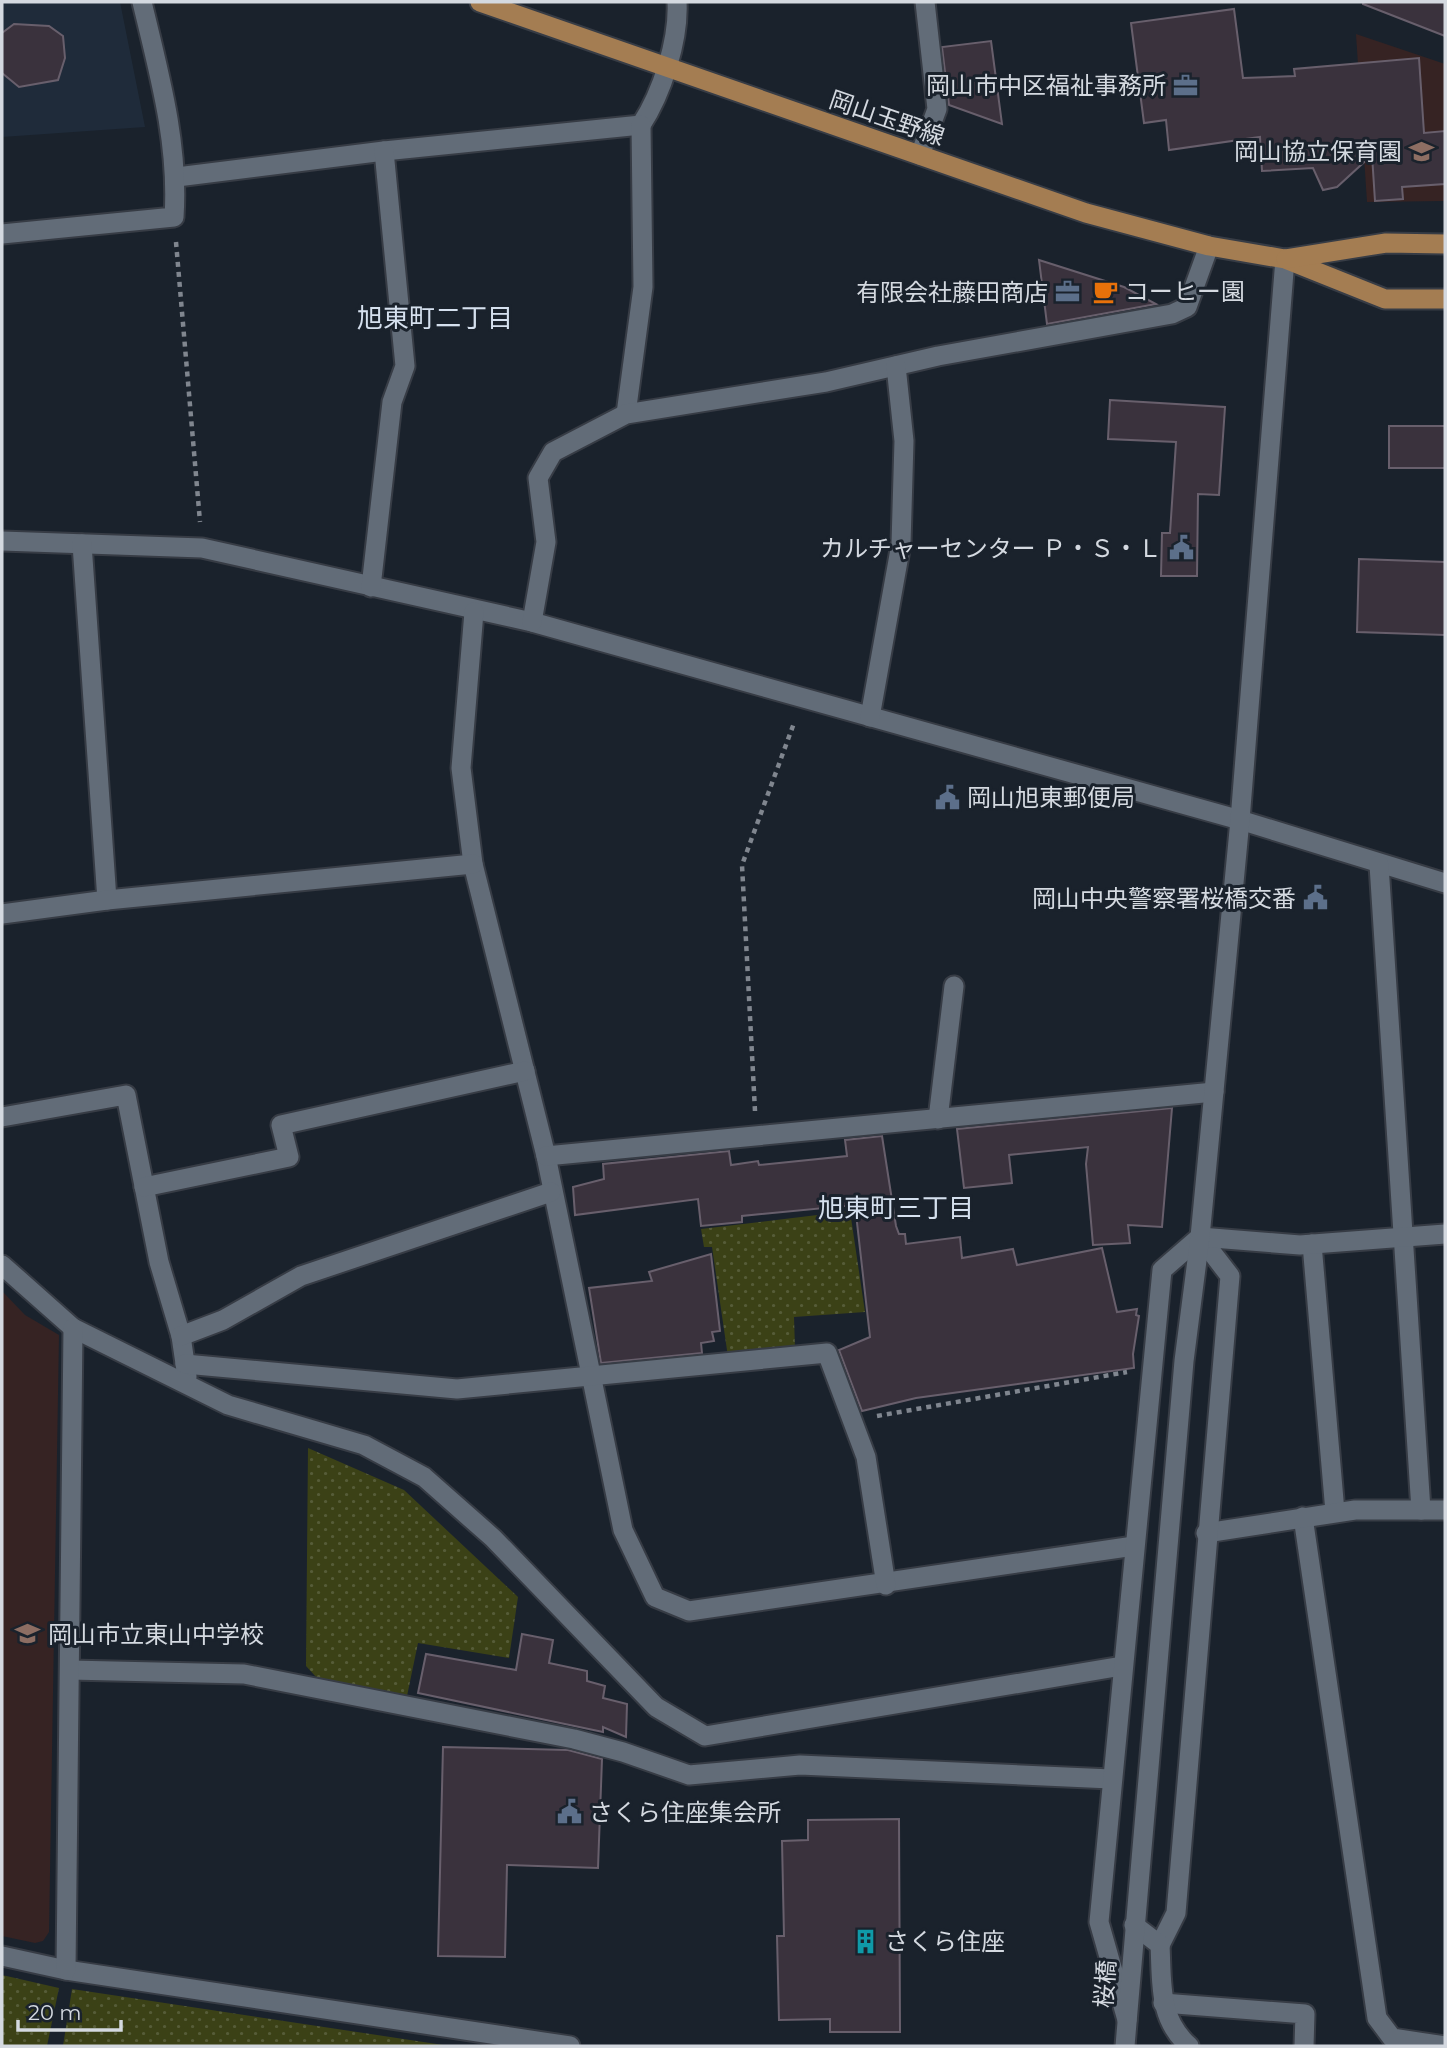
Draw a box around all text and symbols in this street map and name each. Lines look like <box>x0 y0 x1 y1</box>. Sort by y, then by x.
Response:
place label: 岡山市中区福祉事務所 <box>926 71 1166 100</box>
office icon: 岡山市中区福祉事務所 <box>1172 71 1200 99</box>
street label: 岡山玉野線 <box>826 85 948 151</box>
place label: 岡山協立保育園 <box>1234 137 1402 166</box>
school or university icon: 岡山協立保育園 <box>1408 137 1436 165</box>
cafe icon: コーヒー園 <box>1091 277 1119 305</box>
place label: コーヒー園 <box>1125 277 1245 306</box>
place label: 有限会社藤田商店 <box>856 278 1048 307</box>
office icon: 有限会社藤田商店 <box>1054 278 1082 306</box>
district label: 旭東町二丁目 <box>357 302 513 334</box>
place label: カルチャーセンター Ｐ・Ｓ・Ｌ <box>820 534 1162 563</box>
public building icon: カルチャーセンター Ｐ・Ｓ・Ｌ <box>1168 534 1196 562</box>
public building icon: 岡山旭東郵便局 <box>933 783 961 811</box>
place label: 岡山旭東郵便局 <box>967 783 1135 812</box>
place label: 岡山中央警察署桜橋交番 <box>1032 884 1296 913</box>
public building icon: 岡山中央警察署桜橋交番 <box>1302 884 1330 912</box>
district label: 旭東町三丁目 <box>818 1192 974 1224</box>
school or university icon: 岡山市立東山中学校 <box>14 1620 42 1648</box>
place label: 岡山市立東山中学校 <box>48 1620 264 1649</box>
public building icon: さくら住座集会所 <box>555 1798 583 1826</box>
place label: さくら住座集会所 <box>589 1798 781 1827</box>
building icon: さくら住座 <box>851 1927 879 1955</box>
place label: さくら住座 <box>885 1927 1005 1956</box>
street label: 桜橋 <box>1089 1959 1121 2009</box>
scale bar <box>18 1988 121 2032</box>
text: 20 m <box>28 2000 82 2025</box>

